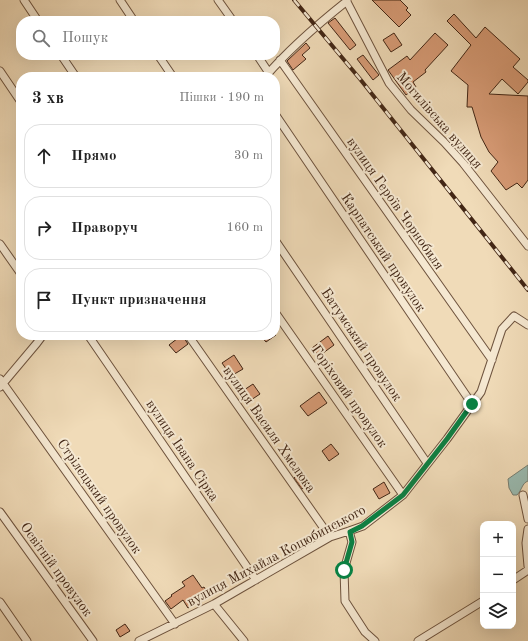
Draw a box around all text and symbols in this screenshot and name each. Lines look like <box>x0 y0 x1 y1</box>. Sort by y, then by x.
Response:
search box <box>16 16 280 60</box>
icon: search <box>30 27 52 49</box>
text: Пошук <box>62 31 108 46</box>
street label: Могилівська вулиця <box>394 70 485 171</box>
text: 3 хв <box>32 90 64 107</box>
text: Пішки · 190 m <box>179 91 264 104</box>
street label: вулиця Героїв Чорнобиля <box>344 135 446 272</box>
icon: ahead <box>33 145 55 167</box>
text: Прямо <box>71 149 117 164</box>
text: 30 m <box>234 149 263 162</box>
street label: Карпатський провулок <box>338 191 428 314</box>
icon: right <box>33 217 55 239</box>
text: Праворуч <box>71 221 138 236</box>
text: 160 m <box>226 221 263 234</box>
street label: Батумський провулок <box>318 285 404 404</box>
icon: arrive <box>33 289 55 311</box>
text: Пункт призначення <box>71 293 207 308</box>
street label: Горіховий провулок <box>308 343 390 451</box>
street label: вулиця Василя Хмелюка <box>220 364 318 495</box>
route end <box>463 395 481 413</box>
street label: вулиця Івана Сірка <box>143 397 221 504</box>
street label: Стрілецький провулок <box>54 437 144 556</box>
street label: вулиця Михайла Коцюбинського <box>185 503 368 609</box>
street label: Освітній провулок <box>18 520 95 619</box>
map controls <box>480 521 516 629</box>
button: + <box>480 521 516 557</box>
button: − <box>480 557 516 593</box>
route start <box>335 561 353 579</box>
button: layers <box>480 593 516 629</box>

